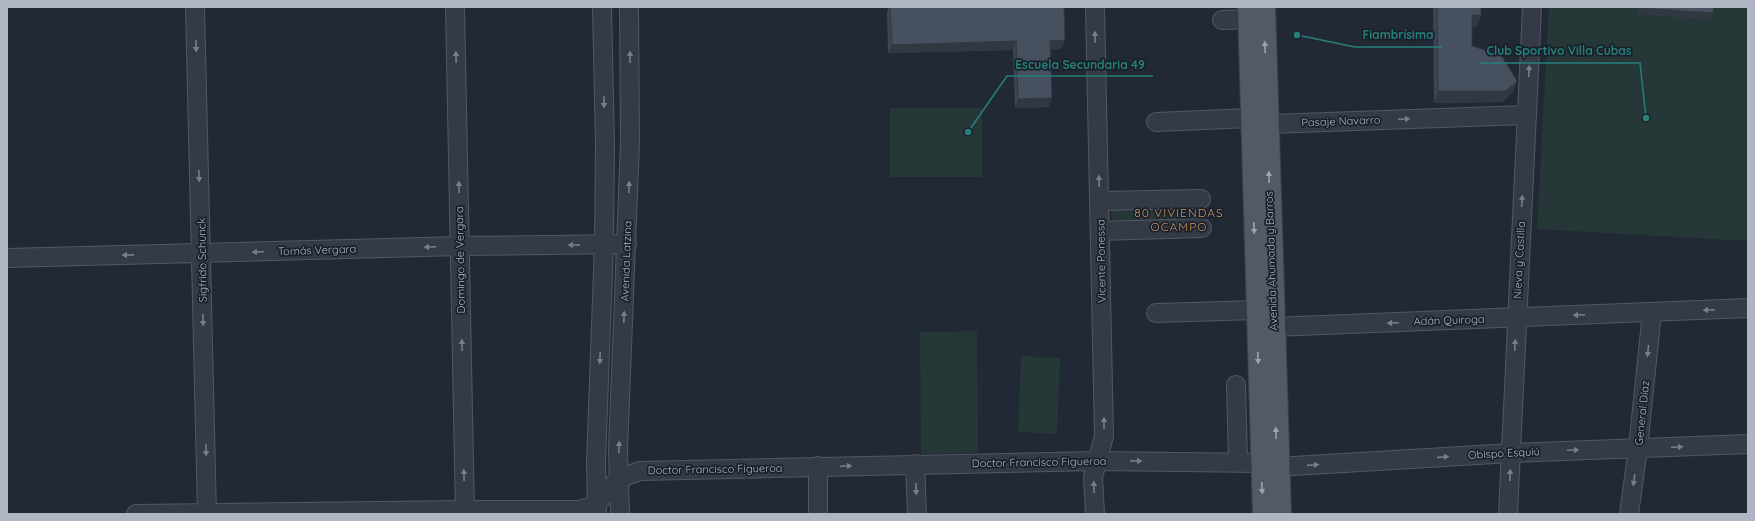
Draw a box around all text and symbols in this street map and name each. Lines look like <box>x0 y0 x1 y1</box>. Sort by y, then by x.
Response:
callout: Fiambrísima <box>1355 23 1442 47</box>
text: Fiambrísima <box>1363 27 1433 42</box>
one-way arrow <box>1092 30 1098 43</box>
callout: Club Sportivo Villa Cubas <box>1479 39 1640 63</box>
one-way arrow <box>193 40 199 53</box>
one-way arrow <box>1262 41 1269 53</box>
text: Club Sportivo Villa Cubas <box>1486 43 1632 58</box>
one-way arrow <box>453 50 459 63</box>
one-way arrow <box>627 50 633 63</box>
callout: Escuela Secundaria 49 <box>1007 52 1153 76</box>
text: Escuela Secundaria 49 <box>1015 57 1145 72</box>
one-way arrow <box>1525 65 1532 77</box>
one-way arrow <box>601 96 607 109</box>
street label: Pasaje Navarro <box>1301 113 1381 129</box>
one-way arrow <box>1398 116 1411 122</box>
one-way arrow <box>196 170 203 182</box>
one-way arrow <box>1266 170 1272 183</box>
one-way arrow <box>1096 175 1103 187</box>
one-way arrow <box>456 180 462 193</box>
one-way arrow <box>626 180 632 193</box>
street label: Avenida Ahumada y Barros <box>1262 191 1280 331</box>
one-way arrow <box>1519 195 1526 207</box>
district label: 80 VIVIENDAS OCAMPO <box>1134 205 1224 234</box>
street label: Domingo de Vergara <box>452 206 468 314</box>
street label: Sigfrido Schunck <box>194 217 210 302</box>
street label: Vicente Ponessa <box>1093 219 1109 303</box>
street label: Avenida Latzina <box>618 220 634 302</box>
street label: Nieva y Castilla <box>1510 221 1528 299</box>
one-way arrow <box>1251 222 1258 234</box>
street label: Tomás Vergara <box>278 242 356 258</box>
one-way arrow <box>567 242 580 248</box>
one-way arrow <box>423 244 436 250</box>
one-way arrow <box>252 248 264 255</box>
one-way arrow <box>121 252 134 258</box>
one-way arrow <box>1702 307 1715 313</box>
one-way arrow <box>621 310 627 323</box>
street label: Adán Quiroga <box>1413 312 1485 328</box>
one-way arrow <box>1572 312 1585 318</box>
one-way arrow <box>200 314 206 327</box>
one-way arrow <box>1387 319 1399 326</box>
one-way arrow <box>459 338 465 351</box>
one-way arrow <box>1512 339 1519 351</box>
one-way arrow <box>1645 345 1651 357</box>
one-way arrow <box>597 352 603 365</box>
one-way arrow <box>1255 352 1261 365</box>
street label: General Díaz <box>1632 380 1652 446</box>
one-way arrow <box>1101 416 1107 429</box>
one-way arrow <box>1273 426 1279 439</box>
one-way arrow <box>615 441 622 453</box>
one-way arrow <box>1671 443 1683 450</box>
one-way arrow <box>202 444 209 456</box>
street label: Obispo Esquiú <box>1468 444 1540 462</box>
one-way arrow <box>1567 447 1579 454</box>
one-way arrow <box>1437 453 1449 460</box>
street label: Doctor Francisco Figueroa <box>971 454 1107 470</box>
one-way arrow <box>1130 458 1143 464</box>
street label: Doctor Francisco Figueroa <box>647 461 783 477</box>
one-way arrow <box>1307 461 1319 468</box>
one-way arrow <box>840 462 852 469</box>
one-way arrow <box>461 468 467 481</box>
one-way arrow <box>1506 469 1513 481</box>
one-way arrow <box>1631 474 1637 486</box>
one-way arrow <box>1091 480 1097 493</box>
one-way arrow <box>1259 482 1266 494</box>
one-way arrow <box>913 483 919 496</box>

